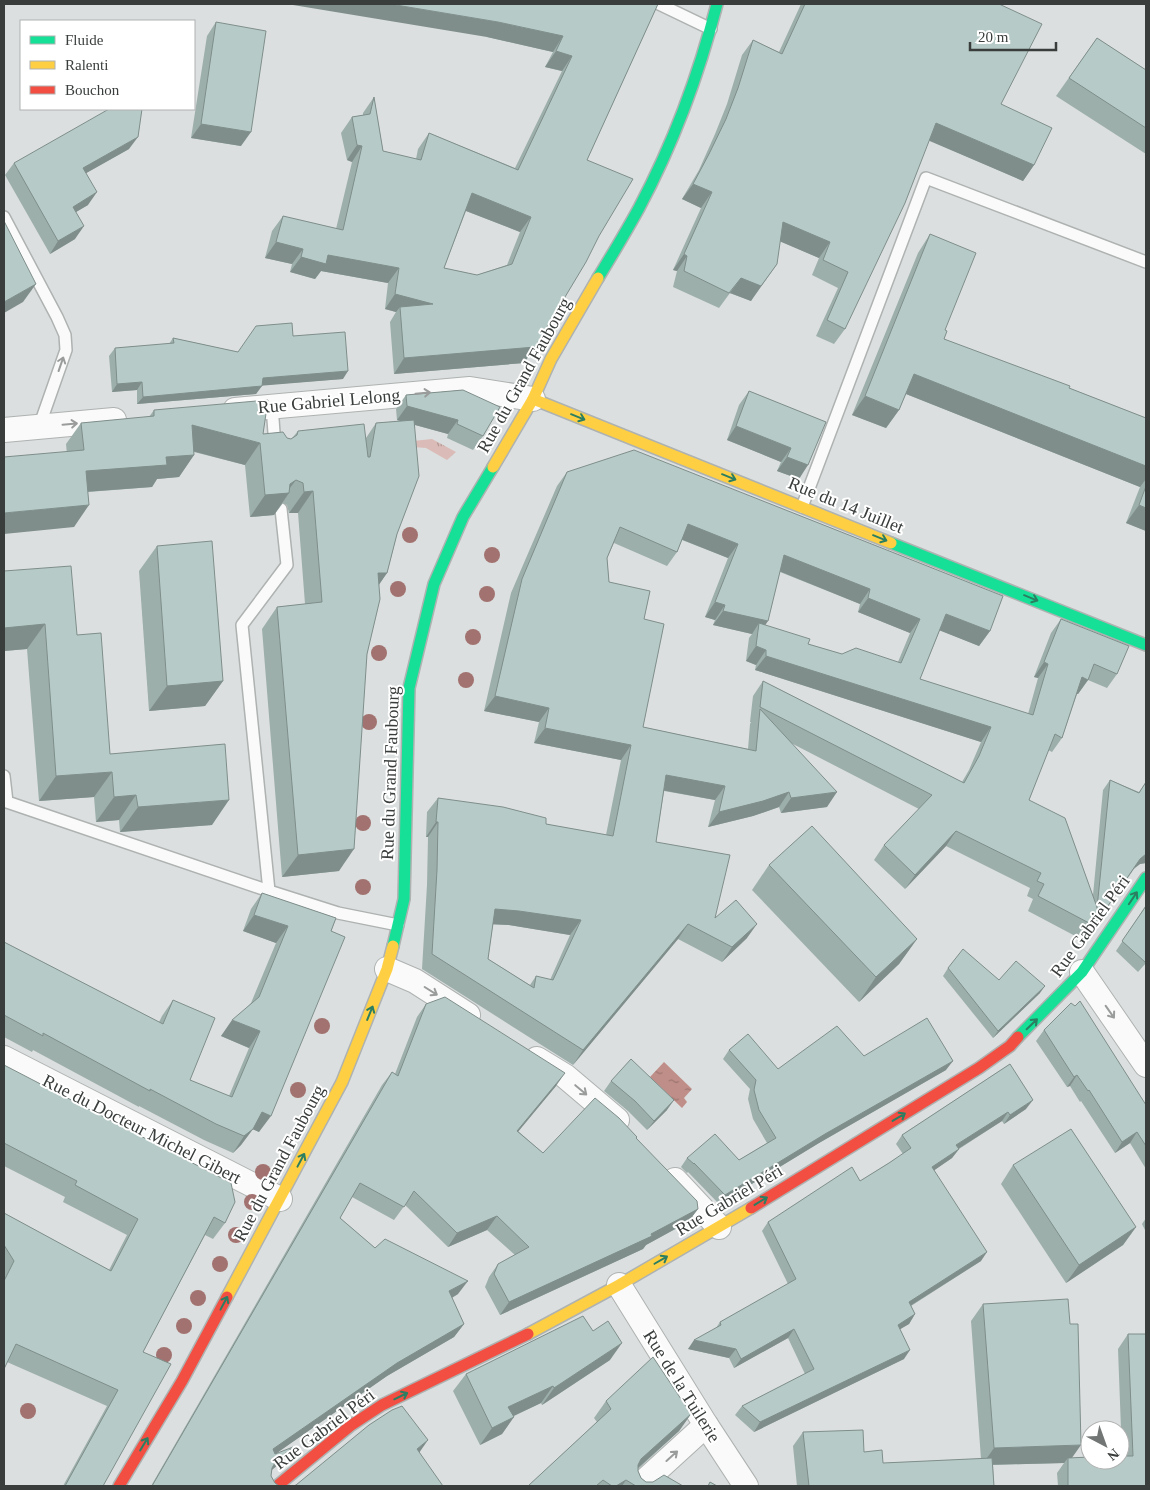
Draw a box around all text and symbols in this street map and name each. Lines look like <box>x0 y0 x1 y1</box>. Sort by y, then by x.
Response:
legend <box>20 20 195 110</box>
scale bar <box>970 20 1056 52</box>
text: 20 m <box>978 29 1009 45</box>
text: Fluide <box>65 32 104 48</box>
text: Ralenti <box>65 57 108 73</box>
text: Bouchon <box>65 82 120 98</box>
street label: Rue du Grand Faubourg <box>473 294 575 456</box>
one-way arrow <box>57 357 66 372</box>
street label: Rue Gabriel Lelong <box>257 385 401 417</box>
one-way arrow <box>415 388 431 398</box>
one-way arrow <box>571 414 586 423</box>
one-way arrow <box>61 419 77 429</box>
street label: Rue du 14 Juillet <box>785 473 907 537</box>
one-way arrow <box>722 474 737 483</box>
one-way arrow <box>872 534 887 543</box>
one-way arrow <box>1023 594 1038 604</box>
street label: Rue du Grand Faubourg <box>377 686 403 860</box>
street label: Rue Gabriel Péri <box>1046 871 1134 981</box>
one-way arrow <box>1128 891 1138 905</box>
one-way arrow <box>423 987 437 997</box>
one-way arrow <box>1105 1005 1115 1019</box>
one-way arrow <box>366 1006 375 1021</box>
one-way arrow <box>1026 1018 1039 1030</box>
street label: Rue du Docteur Michel Gibert <box>39 1070 245 1188</box>
street label: Rue du Grand Faubourg <box>229 1081 329 1245</box>
one-way arrow <box>574 1084 587 1095</box>
one-way arrow <box>892 1111 906 1121</box>
one-way arrow <box>297 1153 306 1168</box>
street label: Rue Gabriel Péri <box>672 1160 786 1240</box>
one-way arrow <box>753 1196 767 1206</box>
one-way arrow <box>654 1255 668 1265</box>
one-way arrow <box>219 1296 229 1311</box>
street label: Rue de la Tuilerie <box>639 1326 725 1446</box>
street label: Rue Gabriel Péri <box>270 1385 378 1473</box>
one-way arrow <box>393 1390 408 1400</box>
north arrow <box>1080 1420 1130 1470</box>
one-way arrow <box>139 1438 149 1452</box>
text: N <box>1104 1445 1122 1463</box>
one-way arrow <box>666 1450 679 1462</box>

